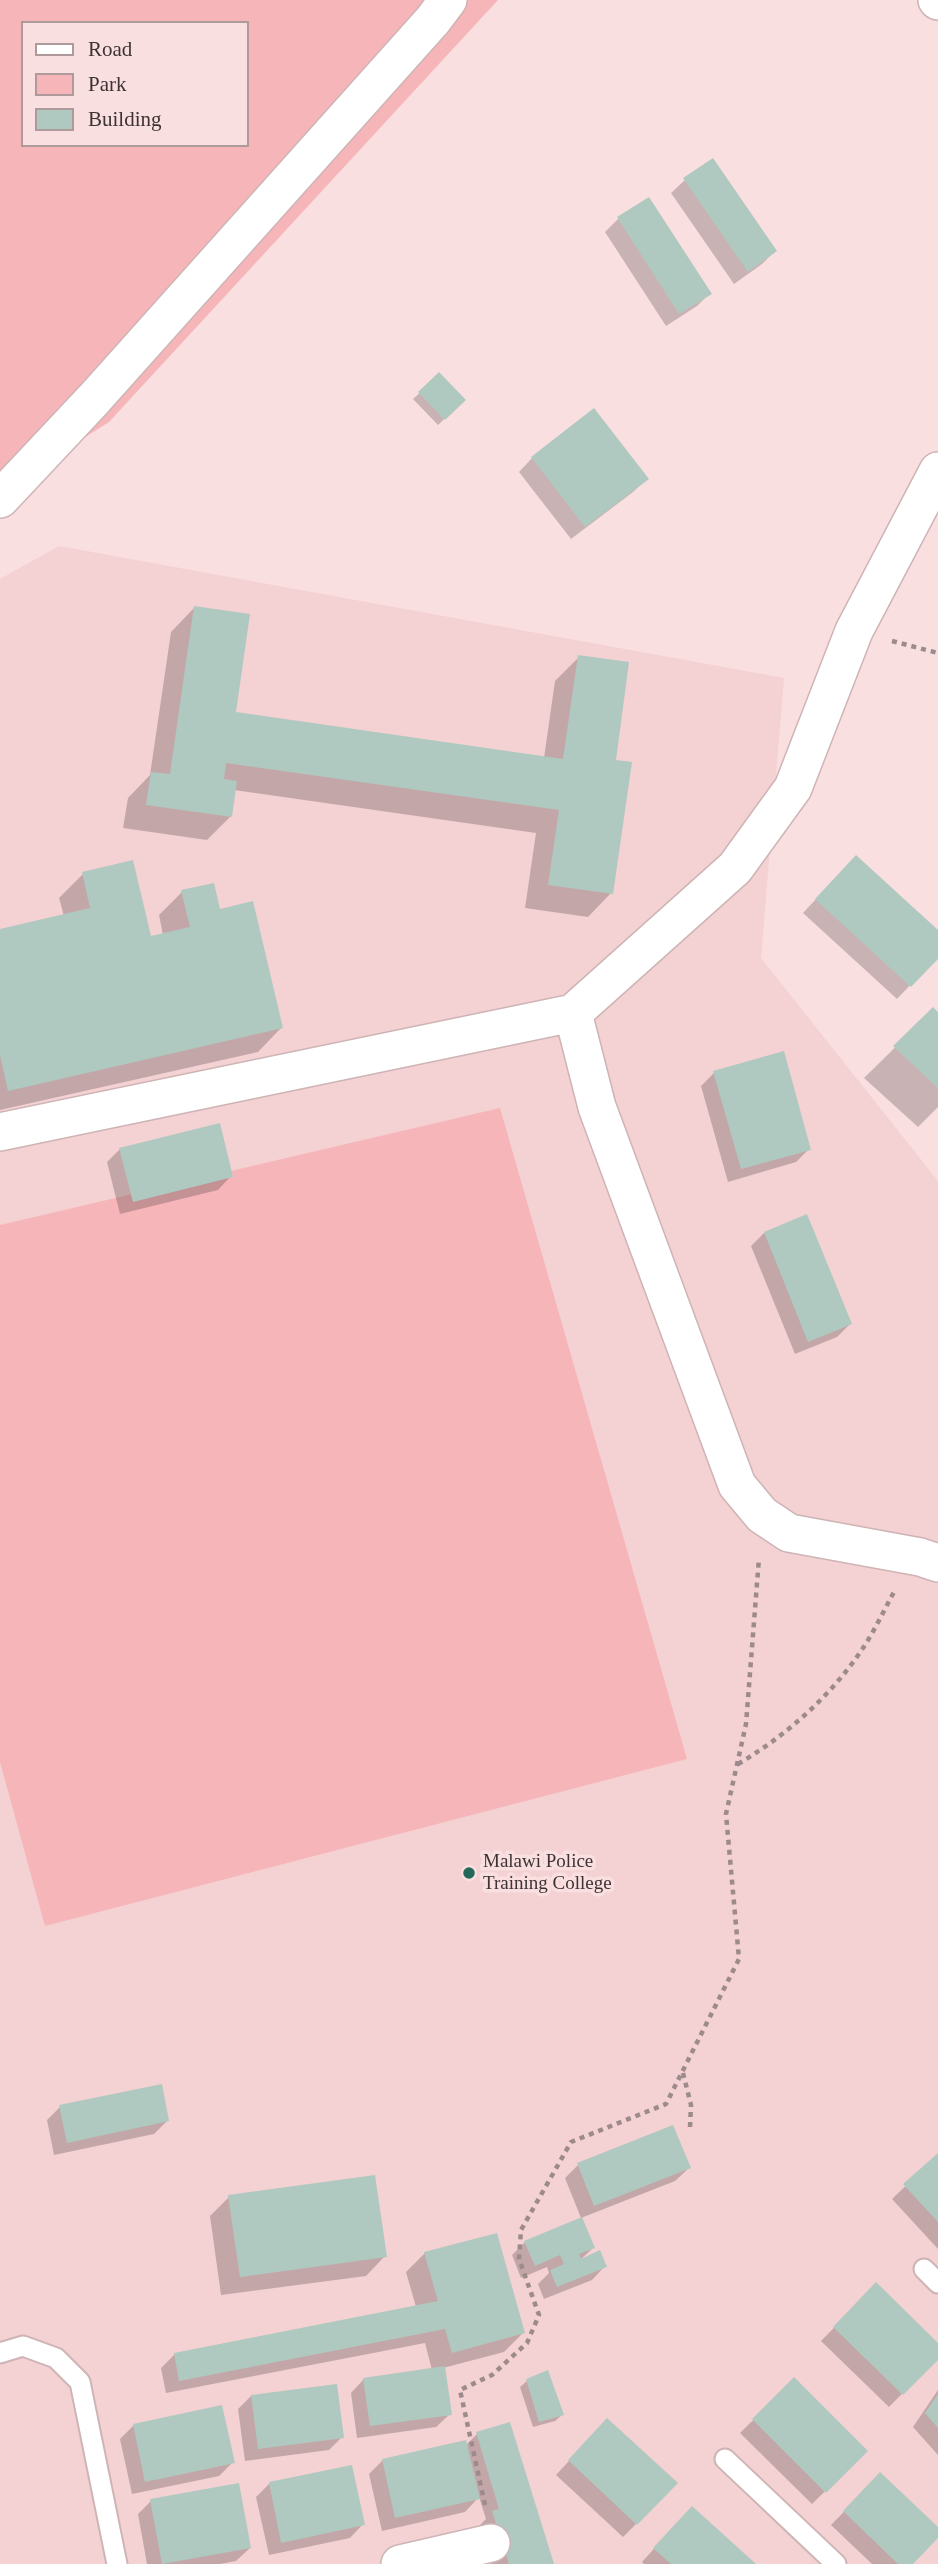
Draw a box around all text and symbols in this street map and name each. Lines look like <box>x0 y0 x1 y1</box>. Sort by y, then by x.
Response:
legend <box>21 21 248 147</box>
text: Road <box>88 37 132 61</box>
text: Park <box>88 72 127 96</box>
text: Building <box>88 107 162 131</box>
place label: Malawi Police Training College <box>483 1851 612 1895</box>
marker: Malawi Police Training College <box>461 1865 477 1881</box>

